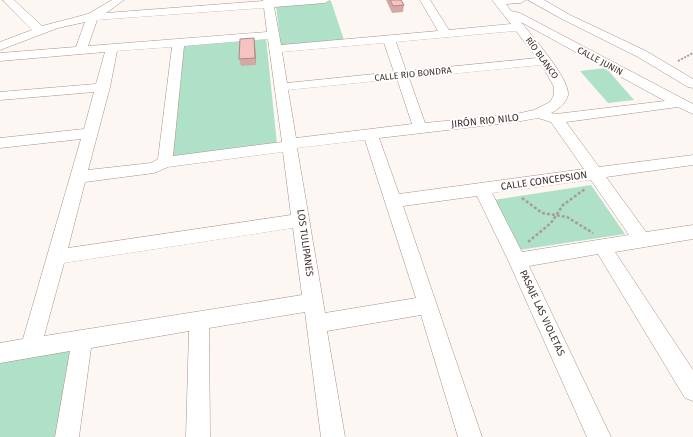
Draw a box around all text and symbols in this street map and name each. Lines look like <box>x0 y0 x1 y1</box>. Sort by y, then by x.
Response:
street label: RÍO BLANCO <box>524 35 561 81</box>
street label: CALLE JUNIN <box>576 45 624 77</box>
street label: CALLE RIO BONDRA <box>374 65 453 83</box>
street label: JIRÓN RIO NILO <box>450 109 520 131</box>
street label: CALLE CONCEPSION <box>500 169 588 193</box>
street label: LOS TULIPANES <box>294 209 316 278</box>
street label: PASAJE LAS VIOLETAS <box>517 268 567 358</box>

